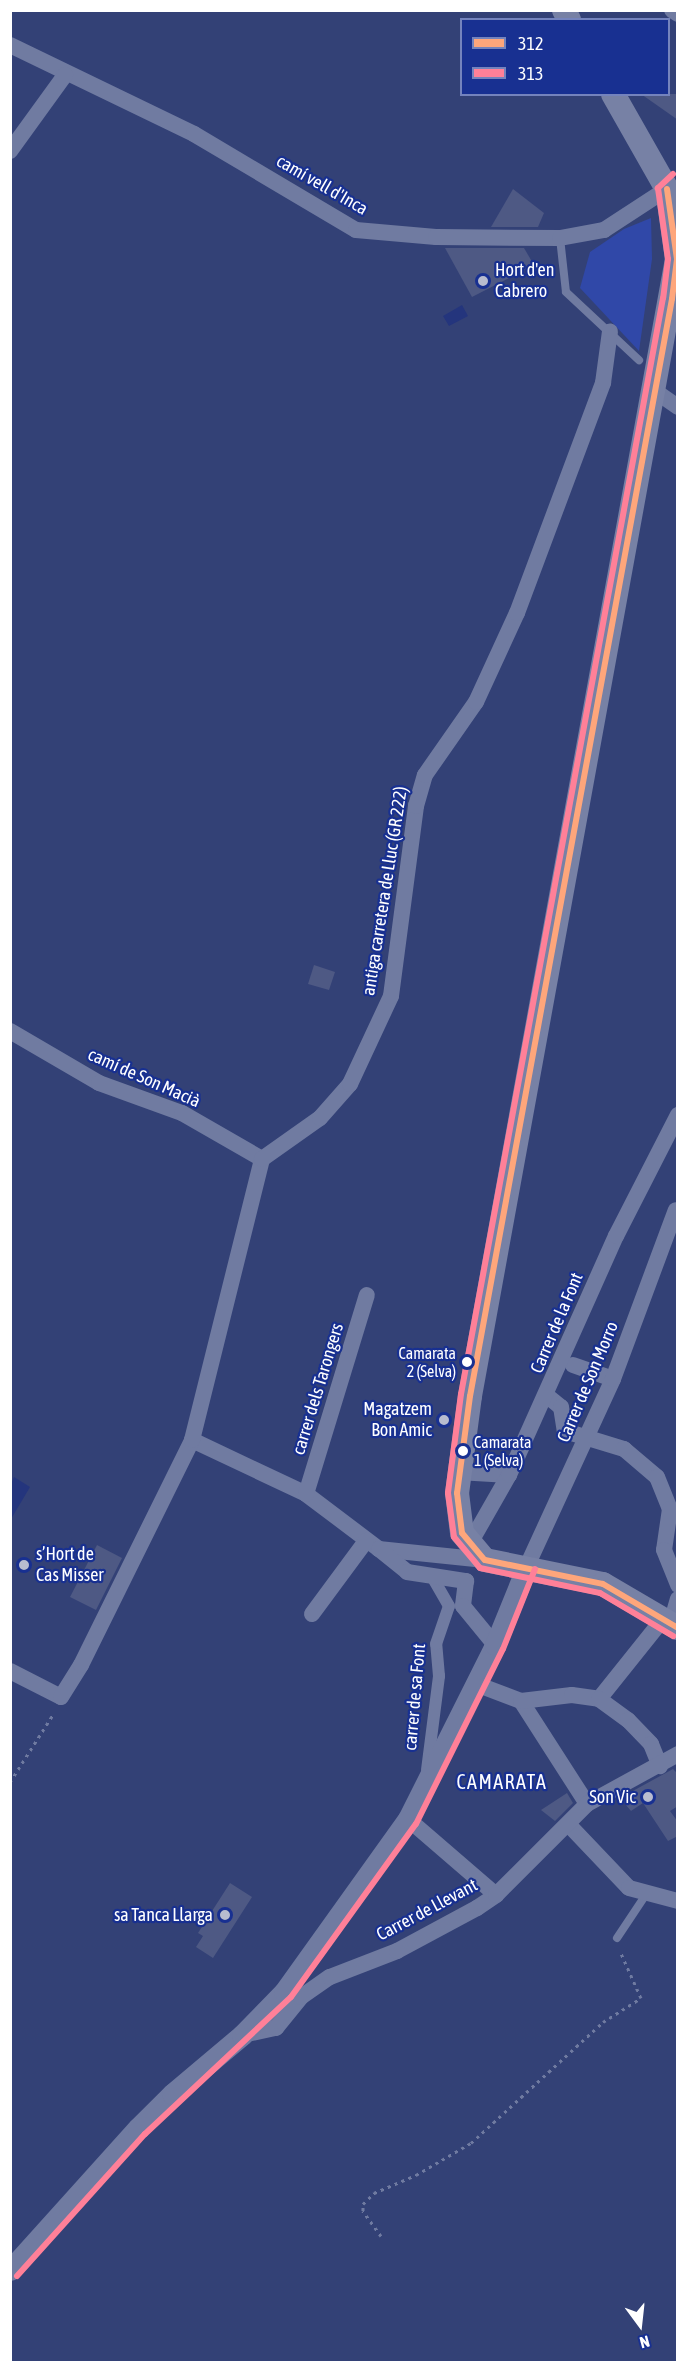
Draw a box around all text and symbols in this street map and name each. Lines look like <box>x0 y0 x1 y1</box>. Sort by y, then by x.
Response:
legend <box>460 18 670 96</box>
text: 312 <box>518 33 543 54</box>
text: 313 <box>518 63 543 84</box>
street label: camí vell d'Inca <box>273 150 371 220</box>
place label: Hort d'en Cabrero <box>495 260 554 302</box>
marker: Hort d'en Cabrero <box>476 274 490 288</box>
street label: antiga carretera de Lluc (GR 222) <box>358 785 412 997</box>
street label: camí de Son Macià <box>85 1044 203 1112</box>
street label: Carrer de la Font <box>526 1269 588 1377</box>
street label: Carrer de Son Morro <box>553 1318 623 1446</box>
street label: carrer dels Tarongers <box>288 1321 348 1457</box>
place label: Camarata 2 (Selva) <box>399 1343 456 1381</box>
marker: Camarata 2 (Selva) <box>461 1356 473 1368</box>
place label: Magatzem Bon Amic <box>363 1399 432 1442</box>
marker: Magatzem Bon Amic <box>437 1413 451 1427</box>
place label: Camarata 1 (Selva) <box>474 1432 531 1470</box>
marker: Camarata 1 (Selva) <box>457 1445 469 1457</box>
place label: s’Hort de Cas Misser <box>36 1544 104 1586</box>
marker: s’Hort de Cas Misser <box>17 1558 31 1572</box>
street label: carrer de sa Font <box>400 1643 430 1751</box>
district label: CAMARATA <box>457 1769 547 1793</box>
place label: Son Vic <box>589 1786 636 1808</box>
marker: Son Vic <box>641 1790 655 1804</box>
street label: Carrer de Llevant <box>373 1874 481 1946</box>
place label: sa Tanca Llarga <box>114 1904 213 1926</box>
marker: sa Tanca Llarga <box>218 1908 232 1922</box>
north arrow <box>610 2295 670 2355</box>
text: N <box>638 2332 652 2352</box>

